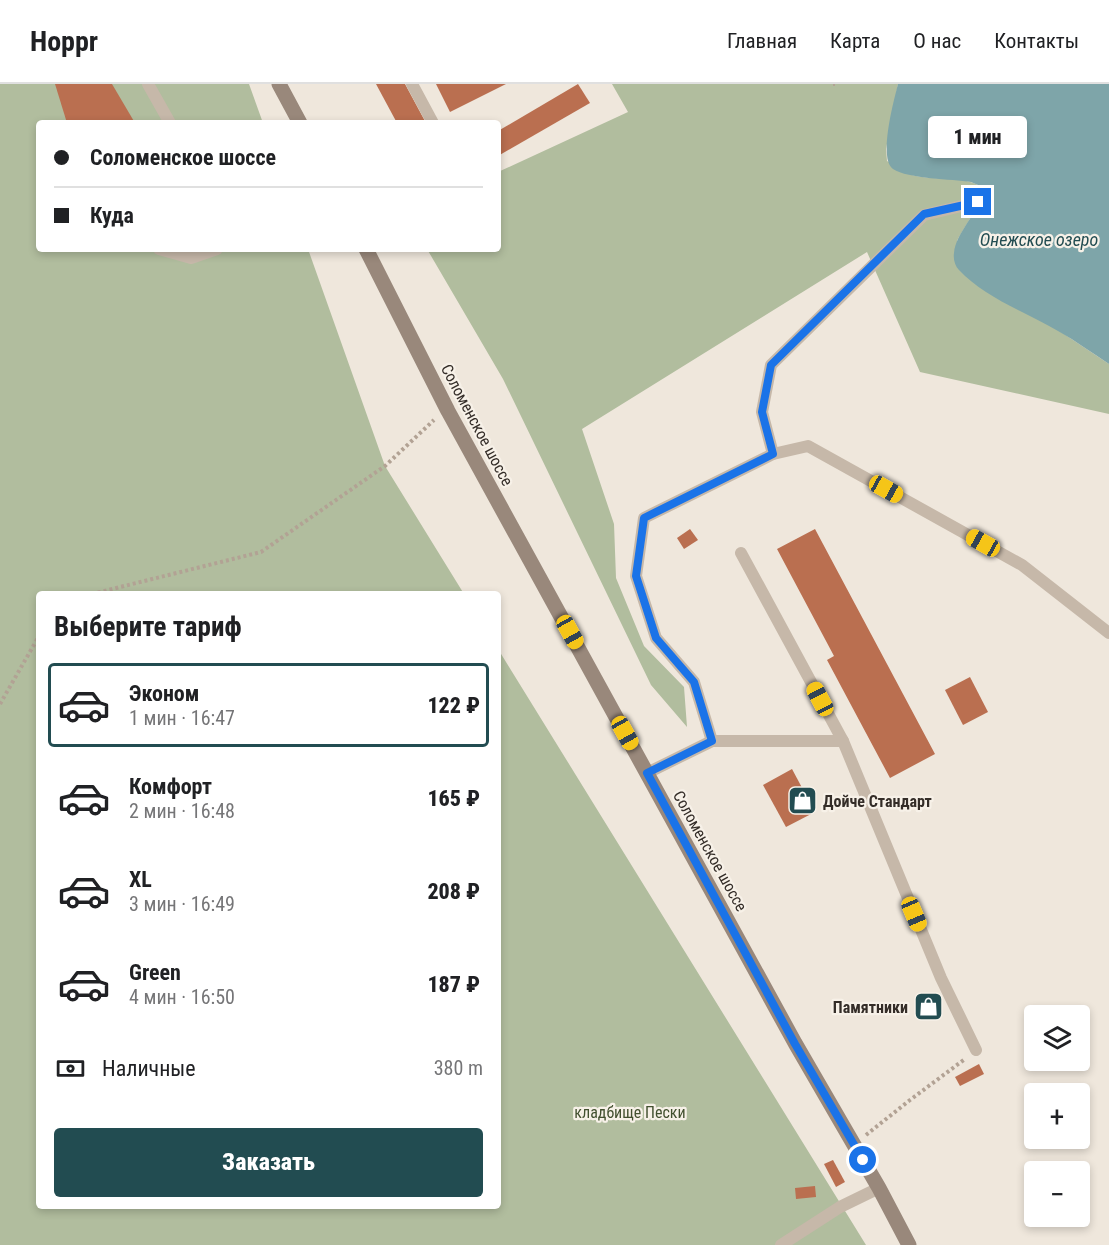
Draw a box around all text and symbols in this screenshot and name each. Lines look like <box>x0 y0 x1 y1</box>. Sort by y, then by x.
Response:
text: Hoppr <box>30 25 98 58</box>
text: Главная <box>727 29 797 53</box>
text: Карта <box>830 29 880 53</box>
text: О нас <box>913 29 961 53</box>
text: Контакты <box>994 29 1079 53</box>
callout: 1 мин <box>928 115 1028 157</box>
text: 1 мин <box>954 125 1001 149</box>
text: Соломенское шоссе <box>90 145 276 170</box>
route end <box>964 188 991 215</box>
text: Куда <box>90 203 134 228</box>
water label: Онежское озеро <box>980 229 1098 250</box>
street label: Соломенское шоссе <box>437 361 517 489</box>
car <box>866 472 906 506</box>
car <box>963 526 1003 560</box>
text: Выберите тариф <box>54 611 242 643</box>
car <box>553 612 587 652</box>
icon: car <box>57 678 111 732</box>
car <box>804 679 836 719</box>
text: Эконом <box>129 681 199 706</box>
text: 122 ₽ <box>427 693 480 718</box>
text: 1 мин · 16:47 <box>129 706 235 730</box>
car <box>608 713 642 753</box>
icon: car <box>57 771 111 825</box>
text: Комфорт <box>129 774 212 799</box>
shop icon: Дойче Стандарт <box>786 785 818 817</box>
text: 165 ₽ <box>427 786 480 811</box>
street label: Соломенское шоссе <box>669 787 751 915</box>
place label: Дойче Стандарт <box>823 792 932 811</box>
text: 2 мин · 16:48 <box>129 799 235 823</box>
icon: car <box>57 864 111 918</box>
text: XL <box>129 867 152 892</box>
text: 208 ₽ <box>427 879 480 904</box>
text: 3 мин · 16:49 <box>129 892 235 916</box>
car <box>899 894 929 934</box>
icon: car <box>57 957 111 1011</box>
text: Green <box>129 960 181 985</box>
text: 187 ₽ <box>427 972 480 997</box>
text: 4 мин · 16:50 <box>129 985 235 1009</box>
shop icon: Памятники <box>913 991 945 1023</box>
place label: Памятники <box>833 998 908 1017</box>
map controls <box>1024 1005 1090 1227</box>
button: layers <box>1024 1005 1090 1071</box>
icon: cash <box>54 1052 87 1085</box>
text: Наличные <box>102 1056 196 1081</box>
text: 380 m <box>434 1056 483 1080</box>
button: + <box>1024 1083 1090 1149</box>
park label: кладбище Пески <box>574 1103 686 1122</box>
button: Заказать <box>54 1128 483 1197</box>
route start <box>849 1146 876 1173</box>
button: − <box>1024 1161 1090 1227</box>

